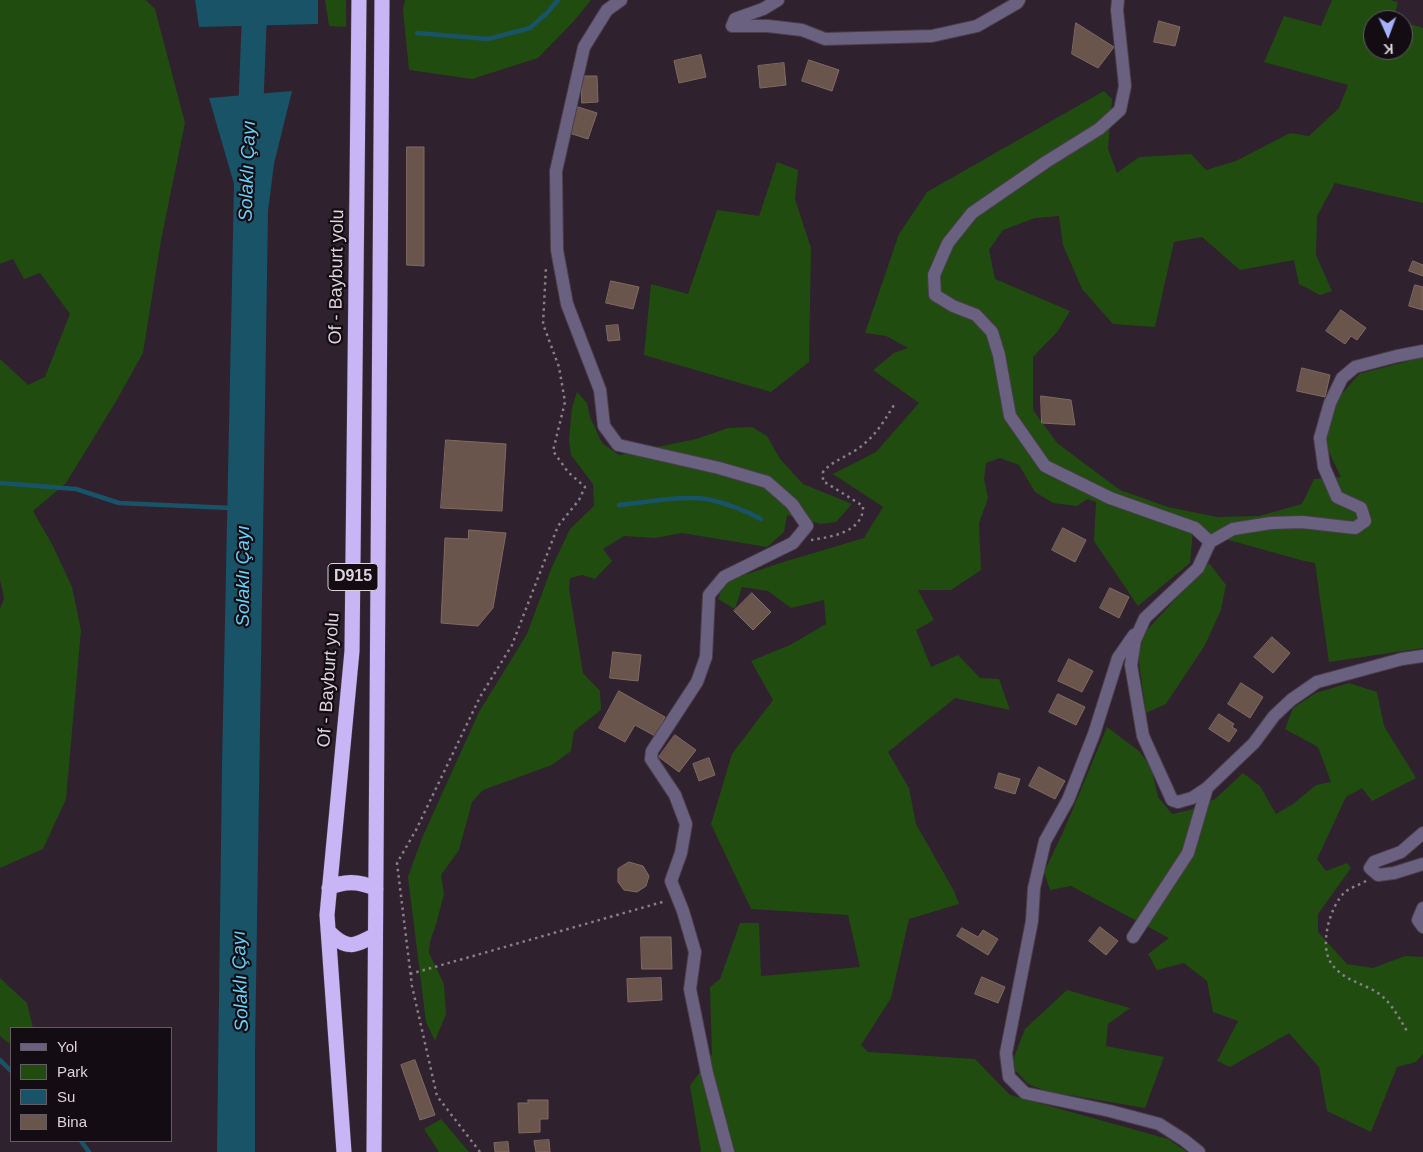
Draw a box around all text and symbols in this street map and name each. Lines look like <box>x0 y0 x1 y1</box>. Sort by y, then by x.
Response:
north arrow <box>1363 10 1413 60</box>
text: K <box>1383 41 1394 57</box>
water label: Solaklı Çayı <box>235 120 261 222</box>
street label: Of - Bayburt yolu <box>325 209 349 345</box>
water label: Solaklı Çayı <box>233 525 255 627</box>
road number: D915 <box>328 564 378 590</box>
street label: Of - Bayburt yolu <box>314 612 344 748</box>
water label: Solaklı Çayı <box>228 930 254 1032</box>
legend <box>10 1027 172 1142</box>
text: Yol <box>57 1038 77 1055</box>
text: Park <box>57 1063 88 1080</box>
text: Su <box>57 1088 75 1105</box>
text: Bina <box>57 1113 87 1130</box>

